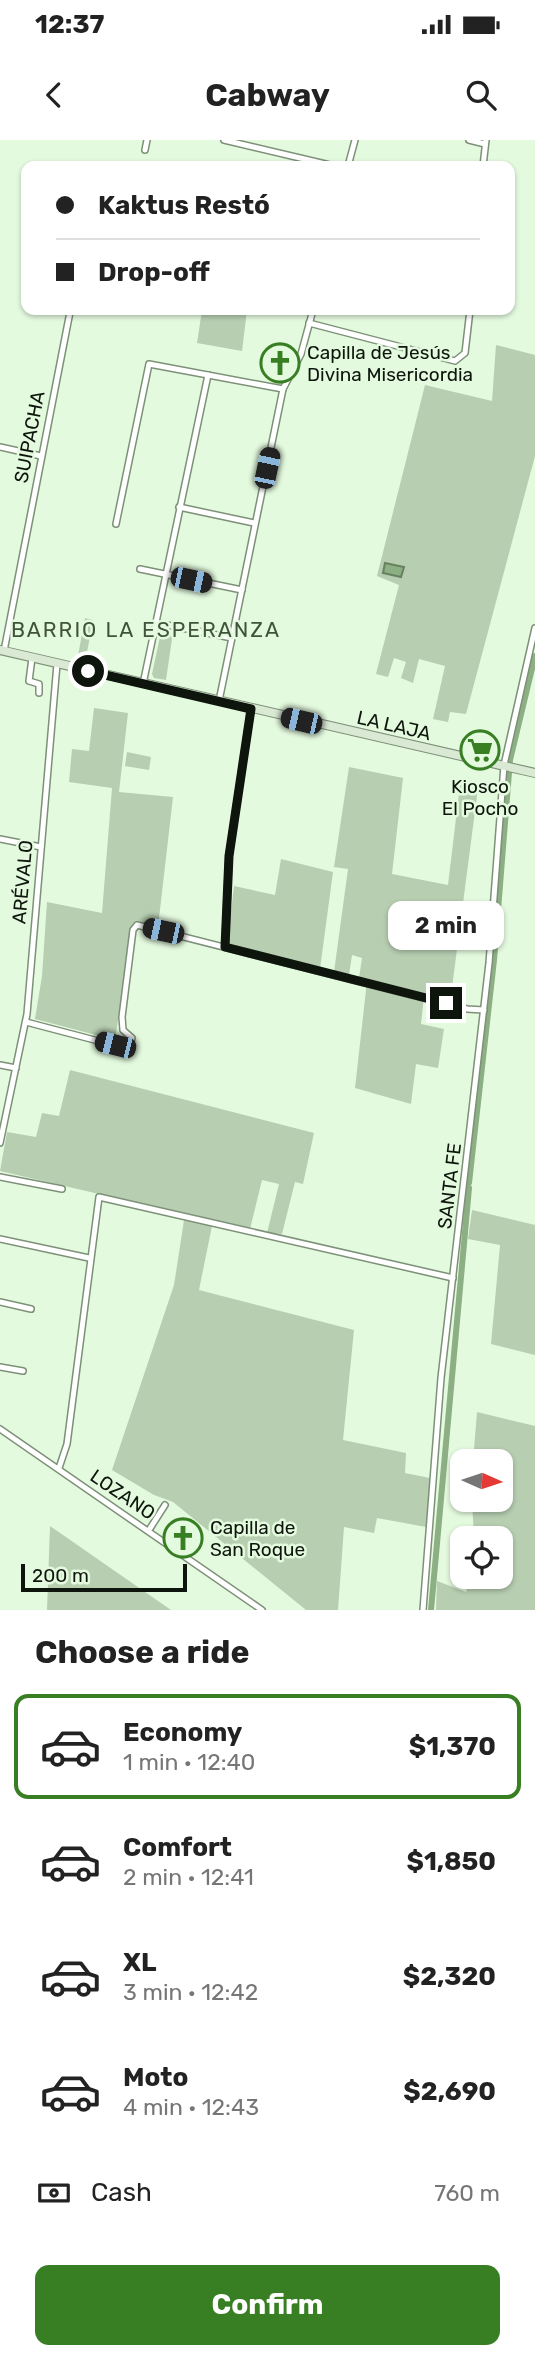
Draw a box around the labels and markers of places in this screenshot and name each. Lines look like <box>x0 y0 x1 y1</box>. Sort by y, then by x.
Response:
place label: Capilla de Jesús Divina Misericordia <box>307 341 473 386</box>
church icon: Capilla de Jesús Divina Misericordia <box>259 342 301 384</box>
supermarket icon: Kiosco El Pocho <box>459 729 501 771</box>
place label: Kiosco El Pocho <box>442 775 518 820</box>
place label: Capilla de San Roque <box>210 1516 305 1561</box>
church icon: Capilla de San Roque <box>162 1517 204 1559</box>

